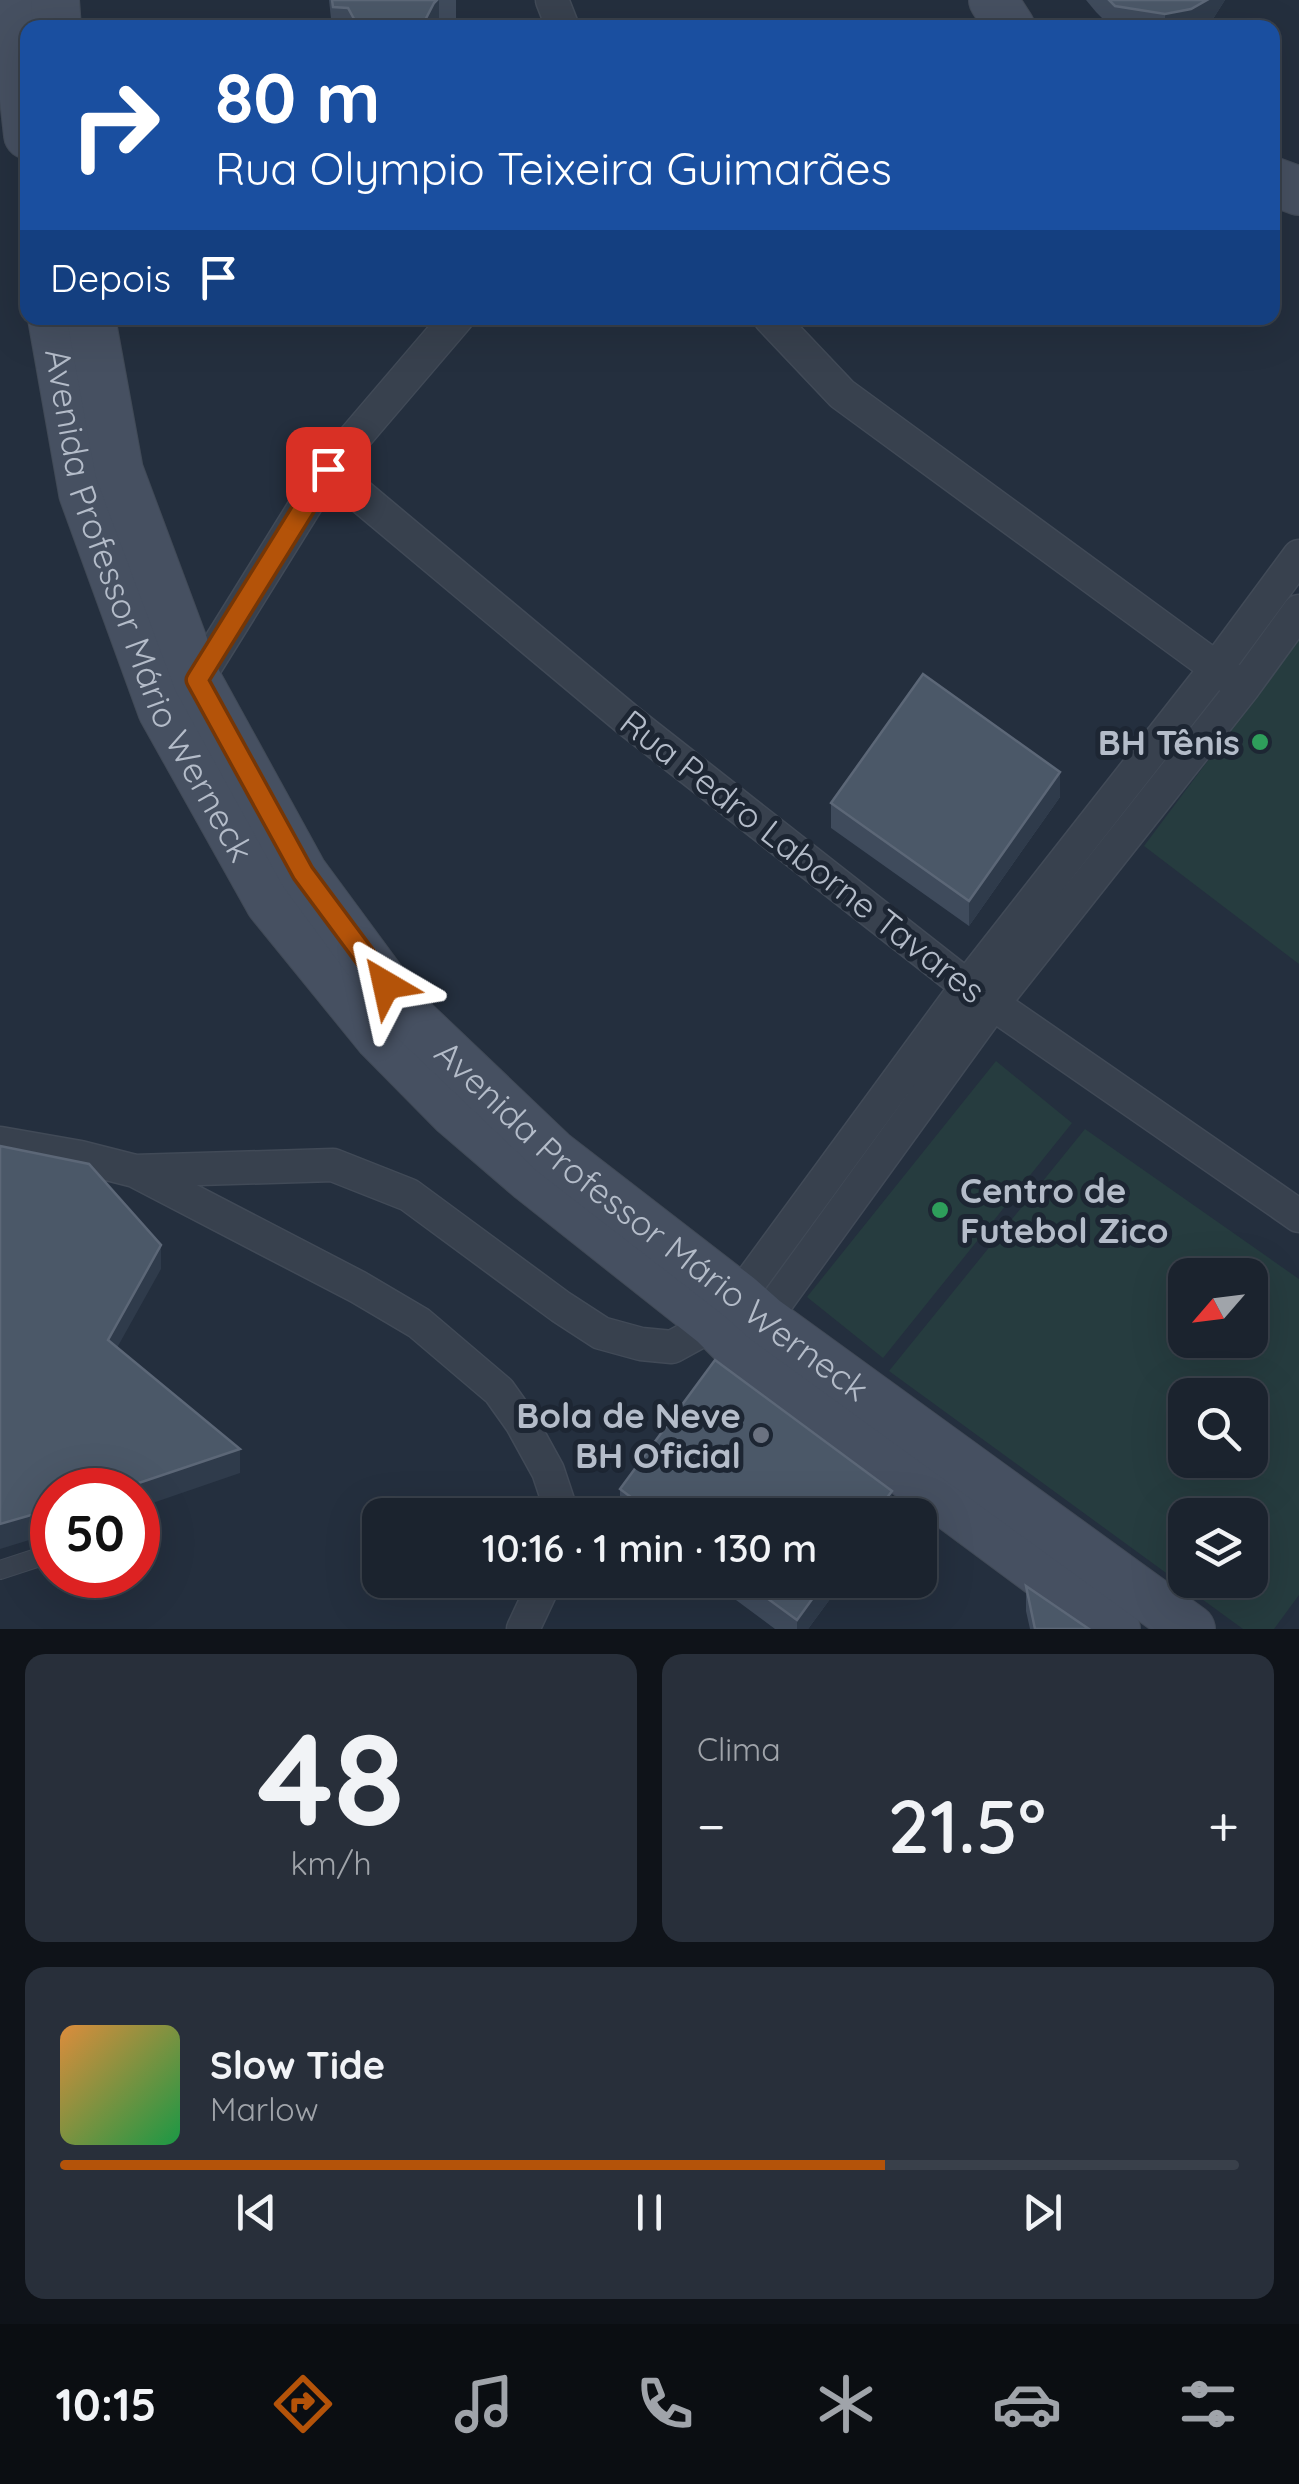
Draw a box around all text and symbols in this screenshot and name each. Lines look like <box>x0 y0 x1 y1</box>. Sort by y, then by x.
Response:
text: 80 m <box>215 53 380 141</box>
icon: right <box>50 60 180 190</box>
text: Rua Olympio Teixeira Guimarães <box>215 140 892 196</box>
icon: arrive <box>191 250 246 305</box>
text: Depois <box>50 254 171 302</box>
street label: Avenida Professor Mário Werneck <box>36 345 264 869</box>
pin <box>286 427 371 512</box>
icon: arrive <box>301 442 356 497</box>
street label: Rua Pedro Laborne Tavares <box>612 700 994 1012</box>
place label: BH Tênis <box>1098 720 1240 764</box>
marker: BH Tênis <box>1249 731 1271 753</box>
position arrow <box>334 933 438 1037</box>
street label: Avenida Professor Mário Werneck <box>426 1031 878 1410</box>
place label: Centro de Futebol Zico <box>960 1168 1169 1252</box>
marker: Centro de Futebol Zico <box>929 1199 951 1221</box>
north arrow <box>1168 1258 1268 1358</box>
map controls <box>1168 1258 1268 1598</box>
button: search <box>1168 1378 1268 1478</box>
place label: Bola de Neve BH Oficial <box>516 1393 741 1477</box>
marker: Bola de Neve BH Oficial <box>750 1424 772 1446</box>
speed limit sign: 50 <box>30 1468 160 1598</box>
button: layers <box>1168 1498 1268 1598</box>
text: 10:16 · 1 min · 130 m <box>482 1524 817 1572</box>
text: 48 <box>257 1696 405 1859</box>
text: Clima <box>697 1729 781 1769</box>
text: 21.5° <box>888 1778 1046 1872</box>
text: − <box>697 1791 726 1860</box>
text: + <box>1208 1791 1239 1860</box>
text: km/h <box>290 1843 372 1883</box>
text: Slow Tide <box>210 2041 385 2089</box>
text: Marlow <box>210 2089 319 2129</box>
icon: previous <box>229 2185 284 2240</box>
icon: pause <box>622 2185 677 2240</box>
icon: next <box>1015 2185 1070 2240</box>
icon: directions <box>268 2369 338 2439</box>
icon: music <box>449 2369 519 2439</box>
icon: phone <box>630 2369 700 2439</box>
icon: climate <box>811 2369 881 2439</box>
icon: car <box>992 2369 1062 2439</box>
icon: filters <box>1173 2369 1243 2439</box>
text: 10:15 <box>56 2376 156 2432</box>

